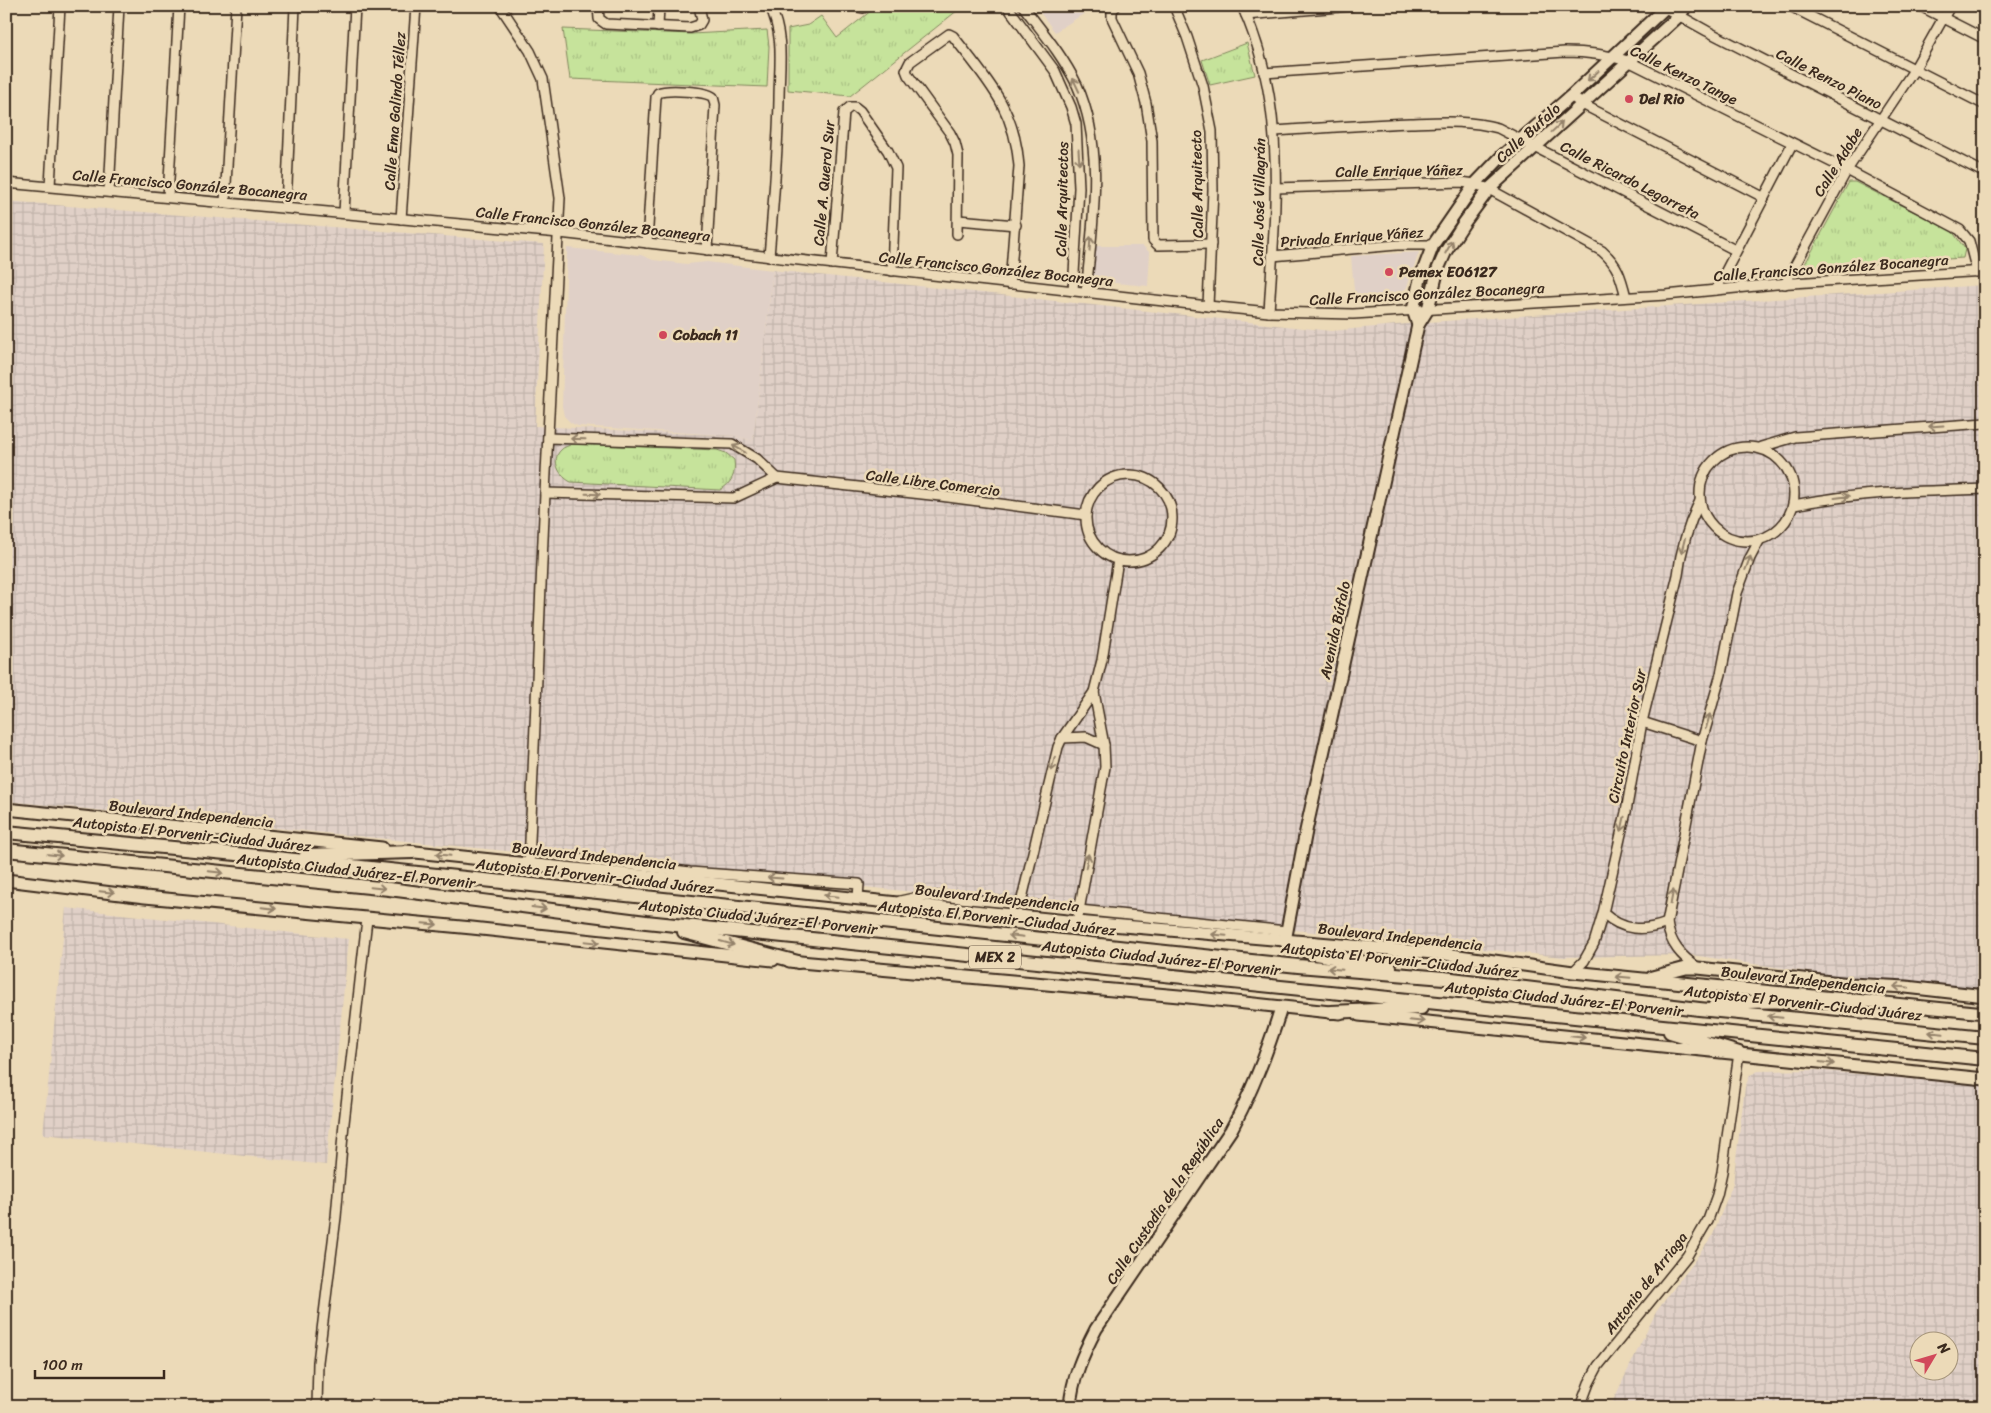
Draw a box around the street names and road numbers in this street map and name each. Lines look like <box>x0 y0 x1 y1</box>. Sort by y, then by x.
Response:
street label: Calle Ema Galindo Téllez <box>376 30 414 191</box>
street label: Calle Kenzo Tange <box>1626 38 1742 112</box>
street label: Calle Renzo Piano <box>1771 41 1887 117</box>
street label: Calle Bufalo <box>1489 96 1567 170</box>
street label: Calle A. Querol Sur <box>806 118 843 247</box>
street label: Calle Adobe <box>1806 122 1870 202</box>
street label: Calle Arquitecto <box>1183 129 1211 238</box>
street label: Calle Ricardo Legorreta <box>1556 133 1705 227</box>
street label: Calle José Villagrán <box>1245 138 1273 266</box>
street label: Calle Arquitectos <box>1048 141 1076 257</box>
street label: Calle Enrique Yáñez <box>1335 157 1464 185</box>
street label: Calle Francisco González Bocanegra <box>72 162 309 208</box>
street label: Calle Francisco González Bocanegra <box>475 199 712 249</box>
street label: Privada Enrique Yáñez <box>1279 219 1425 255</box>
street label: Calle Francisco González Bocanegra <box>878 244 1115 294</box>
street label: Calle Francisco González Bocanegra <box>1713 247 1950 289</box>
street label: Calle Francisco González Bocanegra <box>1309 275 1546 313</box>
street label: Calle Libre Comercio <box>865 462 1002 504</box>
street label: Avenida Búfalo <box>1312 578 1358 682</box>
street label: Circuito Interior Sur <box>1600 666 1654 806</box>
street label: Boulevard Independencia <box>108 792 275 836</box>
street label: Autopista El Porvenir-Ciudad Juárez <box>71 808 313 860</box>
street label: Boulevard Independencia <box>511 834 678 878</box>
street label: Autopista Ciudad Juárez-El Porvenir <box>234 845 477 897</box>
street label: Autopista El Porvenir-Ciudad Juárez <box>474 850 716 902</box>
street label: Boulevard Independencia <box>914 876 1081 920</box>
street label: Autopista Ciudad Juárez-El Porvenir <box>636 891 879 943</box>
street label: Autopista El Porvenir-Ciudad Juárez <box>876 892 1118 944</box>
street label: Boulevard Independencia <box>1317 915 1484 959</box>
street label: Autopista Ciudad Juárez-El Porvenir <box>1039 932 1282 984</box>
street label: Autopista El Porvenir-Ciudad Juárez <box>1279 934 1521 986</box>
road number: MEX 2 <box>969 946 1021 969</box>
street label: Boulevard Independencia <box>1720 958 1887 1002</box>
street label: Autopista Ciudad Juárez-El Porvenir <box>1442 973 1685 1025</box>
street label: Autopista El Porvenir-Ciudad Juárez <box>1682 977 1924 1029</box>
street label: Calle Custodia de la República <box>1099 1112 1231 1290</box>
street label: Antonio de Arriaga <box>1597 1226 1695 1341</box>

